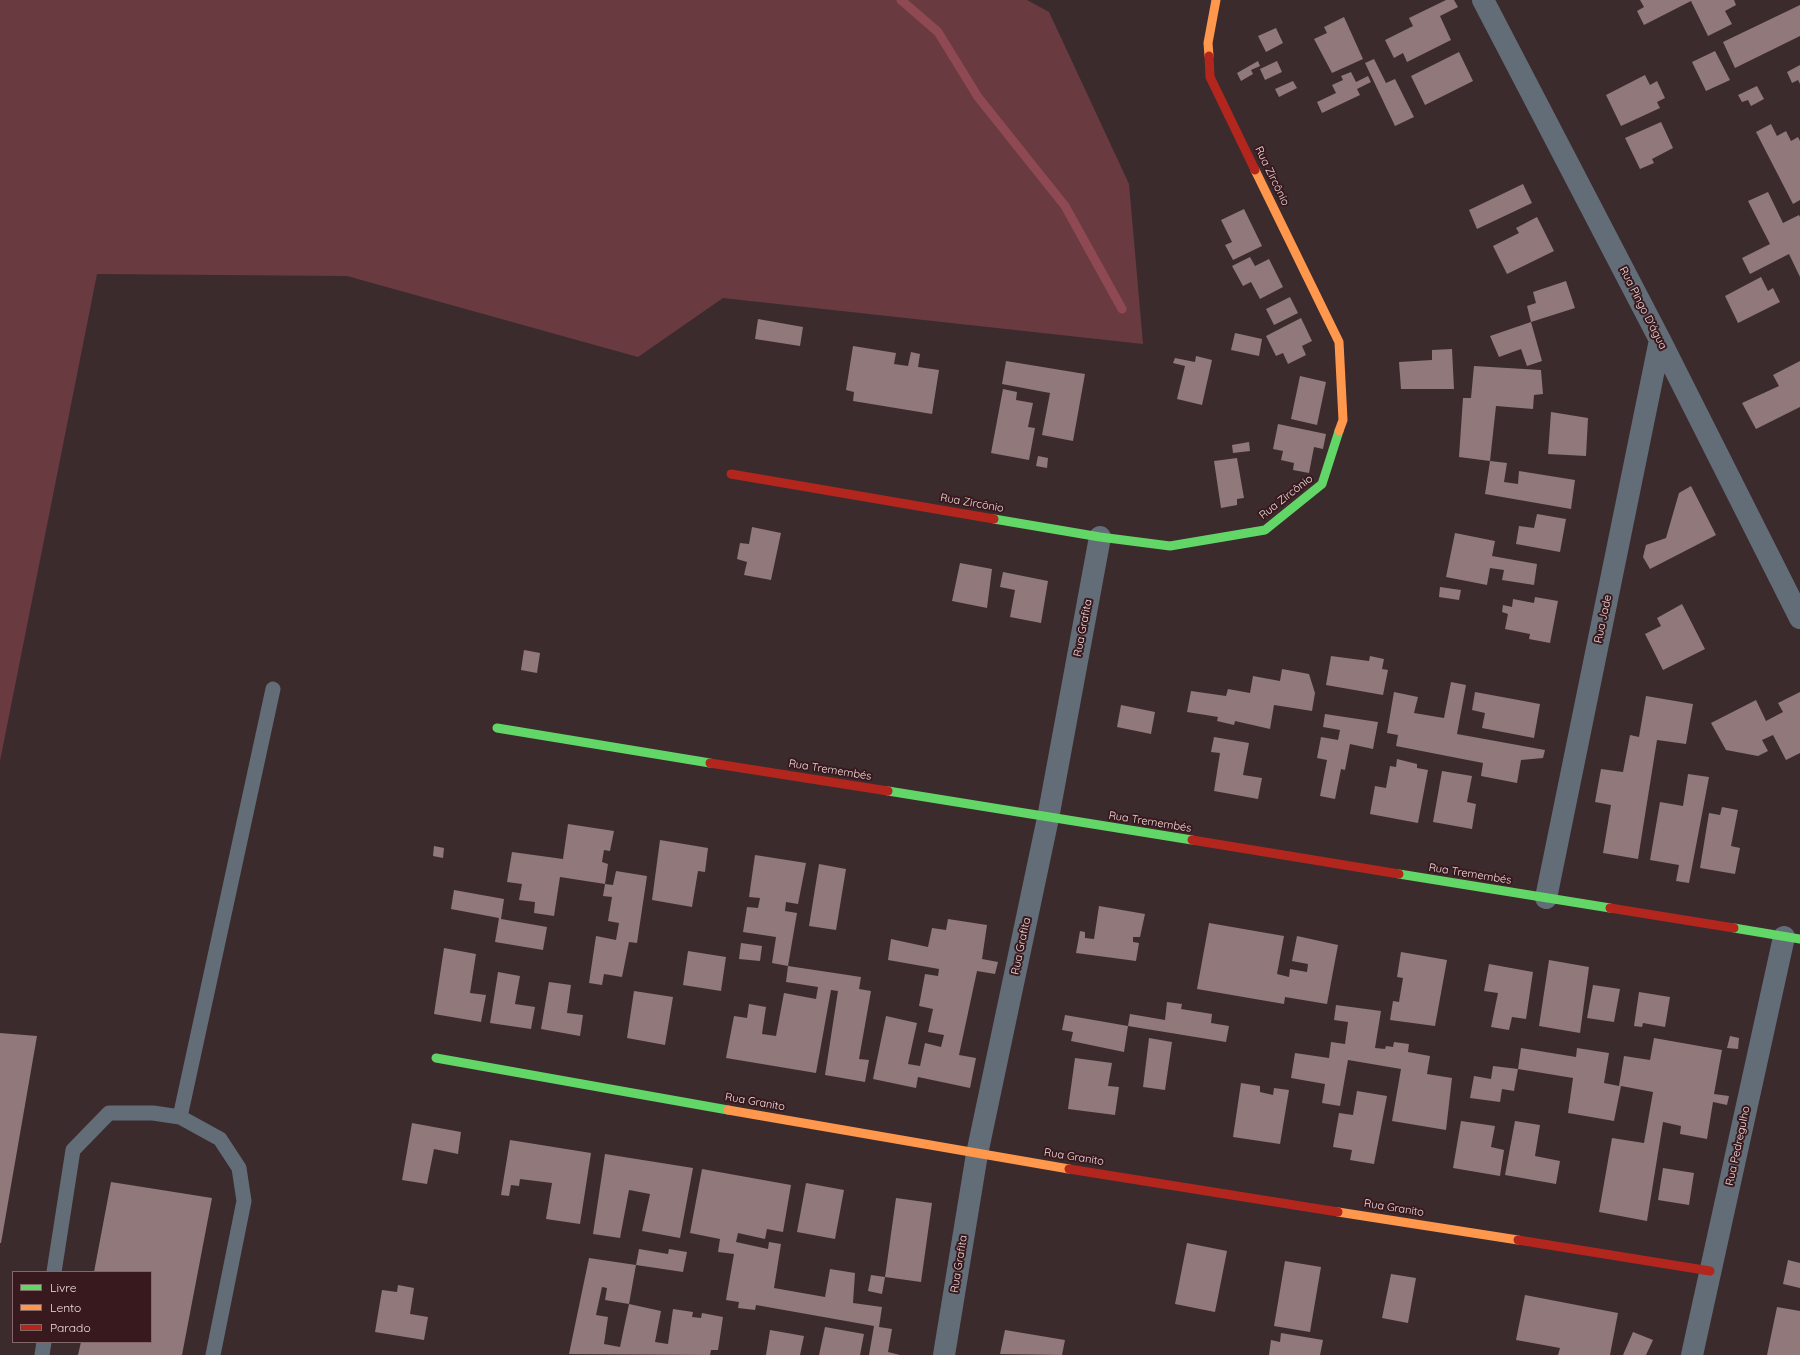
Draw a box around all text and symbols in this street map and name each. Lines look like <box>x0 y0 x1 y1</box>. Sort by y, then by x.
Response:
street label: Rua Zircônio <box>1252 144 1292 208</box>
street label: Rua Pingo D'água <box>1616 264 1670 352</box>
street label: Rua Zircônio <box>1257 472 1315 522</box>
street label: Rua Zircônio <box>939 491 1005 515</box>
street label: Rua Jade <box>1591 594 1615 644</box>
street label: Rua Grafita <box>1071 598 1095 658</box>
street label: Rua Tremembés <box>788 757 872 783</box>
street label: Rua Tremembés <box>1108 809 1192 835</box>
street label: Rua Tremembés <box>1428 861 1512 887</box>
street label: Rua Grafita <box>1008 916 1034 976</box>
street label: Rua Granito <box>724 1090 786 1114</box>
street label: Rua Pedregulho <box>1723 1105 1753 1187</box>
street label: Rua Granito <box>1043 1146 1105 1168</box>
street label: Rua Granito <box>1363 1197 1425 1219</box>
street label: Rua Grafita <box>948 1234 970 1294</box>
legend <box>12 1271 152 1343</box>
text: Livre <box>50 1280 76 1295</box>
text: Lento <box>50 1300 81 1315</box>
text: Parado <box>50 1320 91 1335</box>

